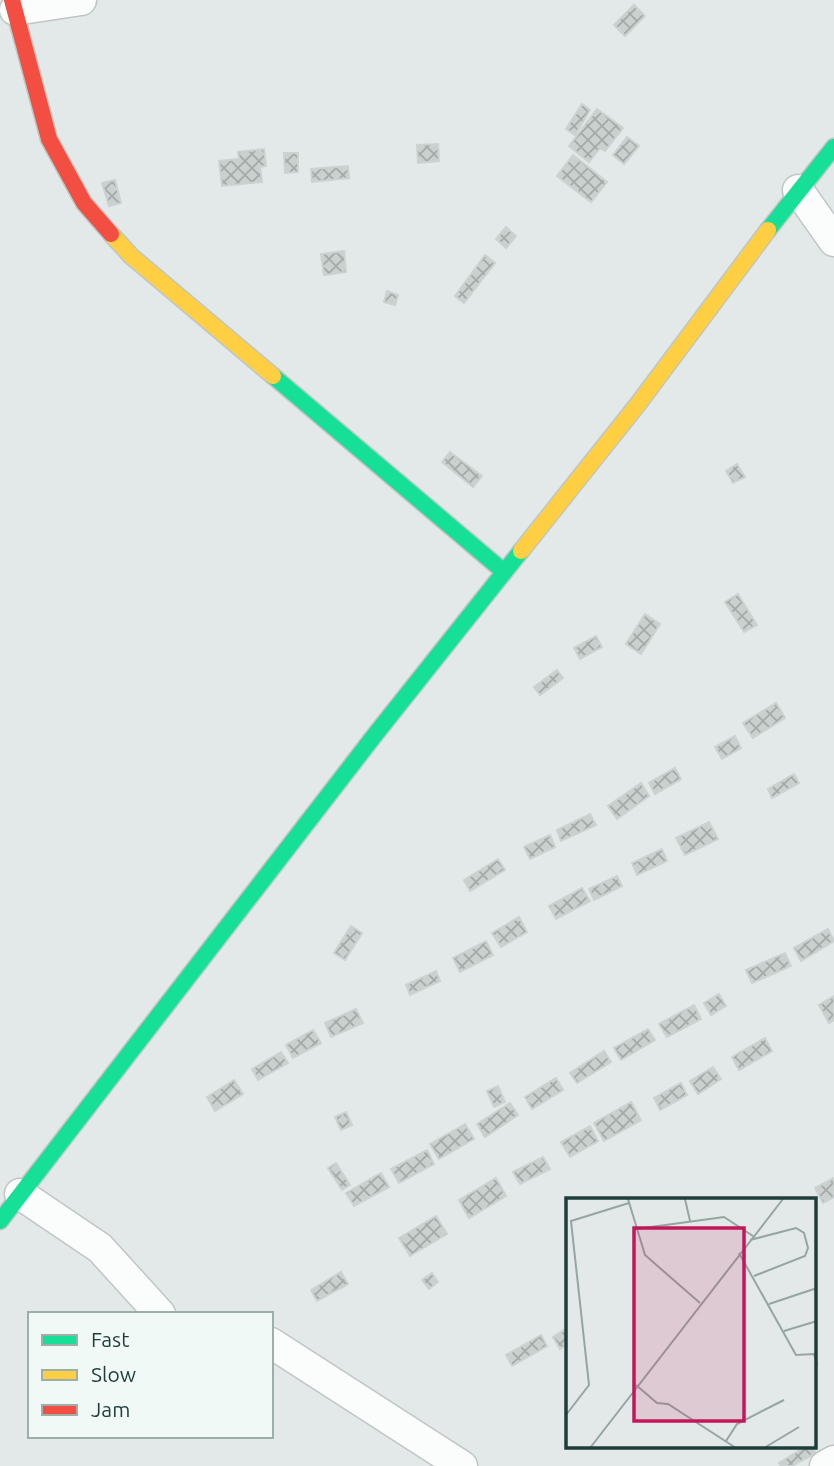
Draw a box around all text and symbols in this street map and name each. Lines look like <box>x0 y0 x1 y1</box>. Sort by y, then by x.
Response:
inset map <box>566 1198 816 1448</box>
legend <box>28 1312 273 1438</box>
text: Fast <box>91 1327 129 1351</box>
text: Slow <box>91 1362 136 1386</box>
text: Jam <box>91 1397 130 1421</box>

